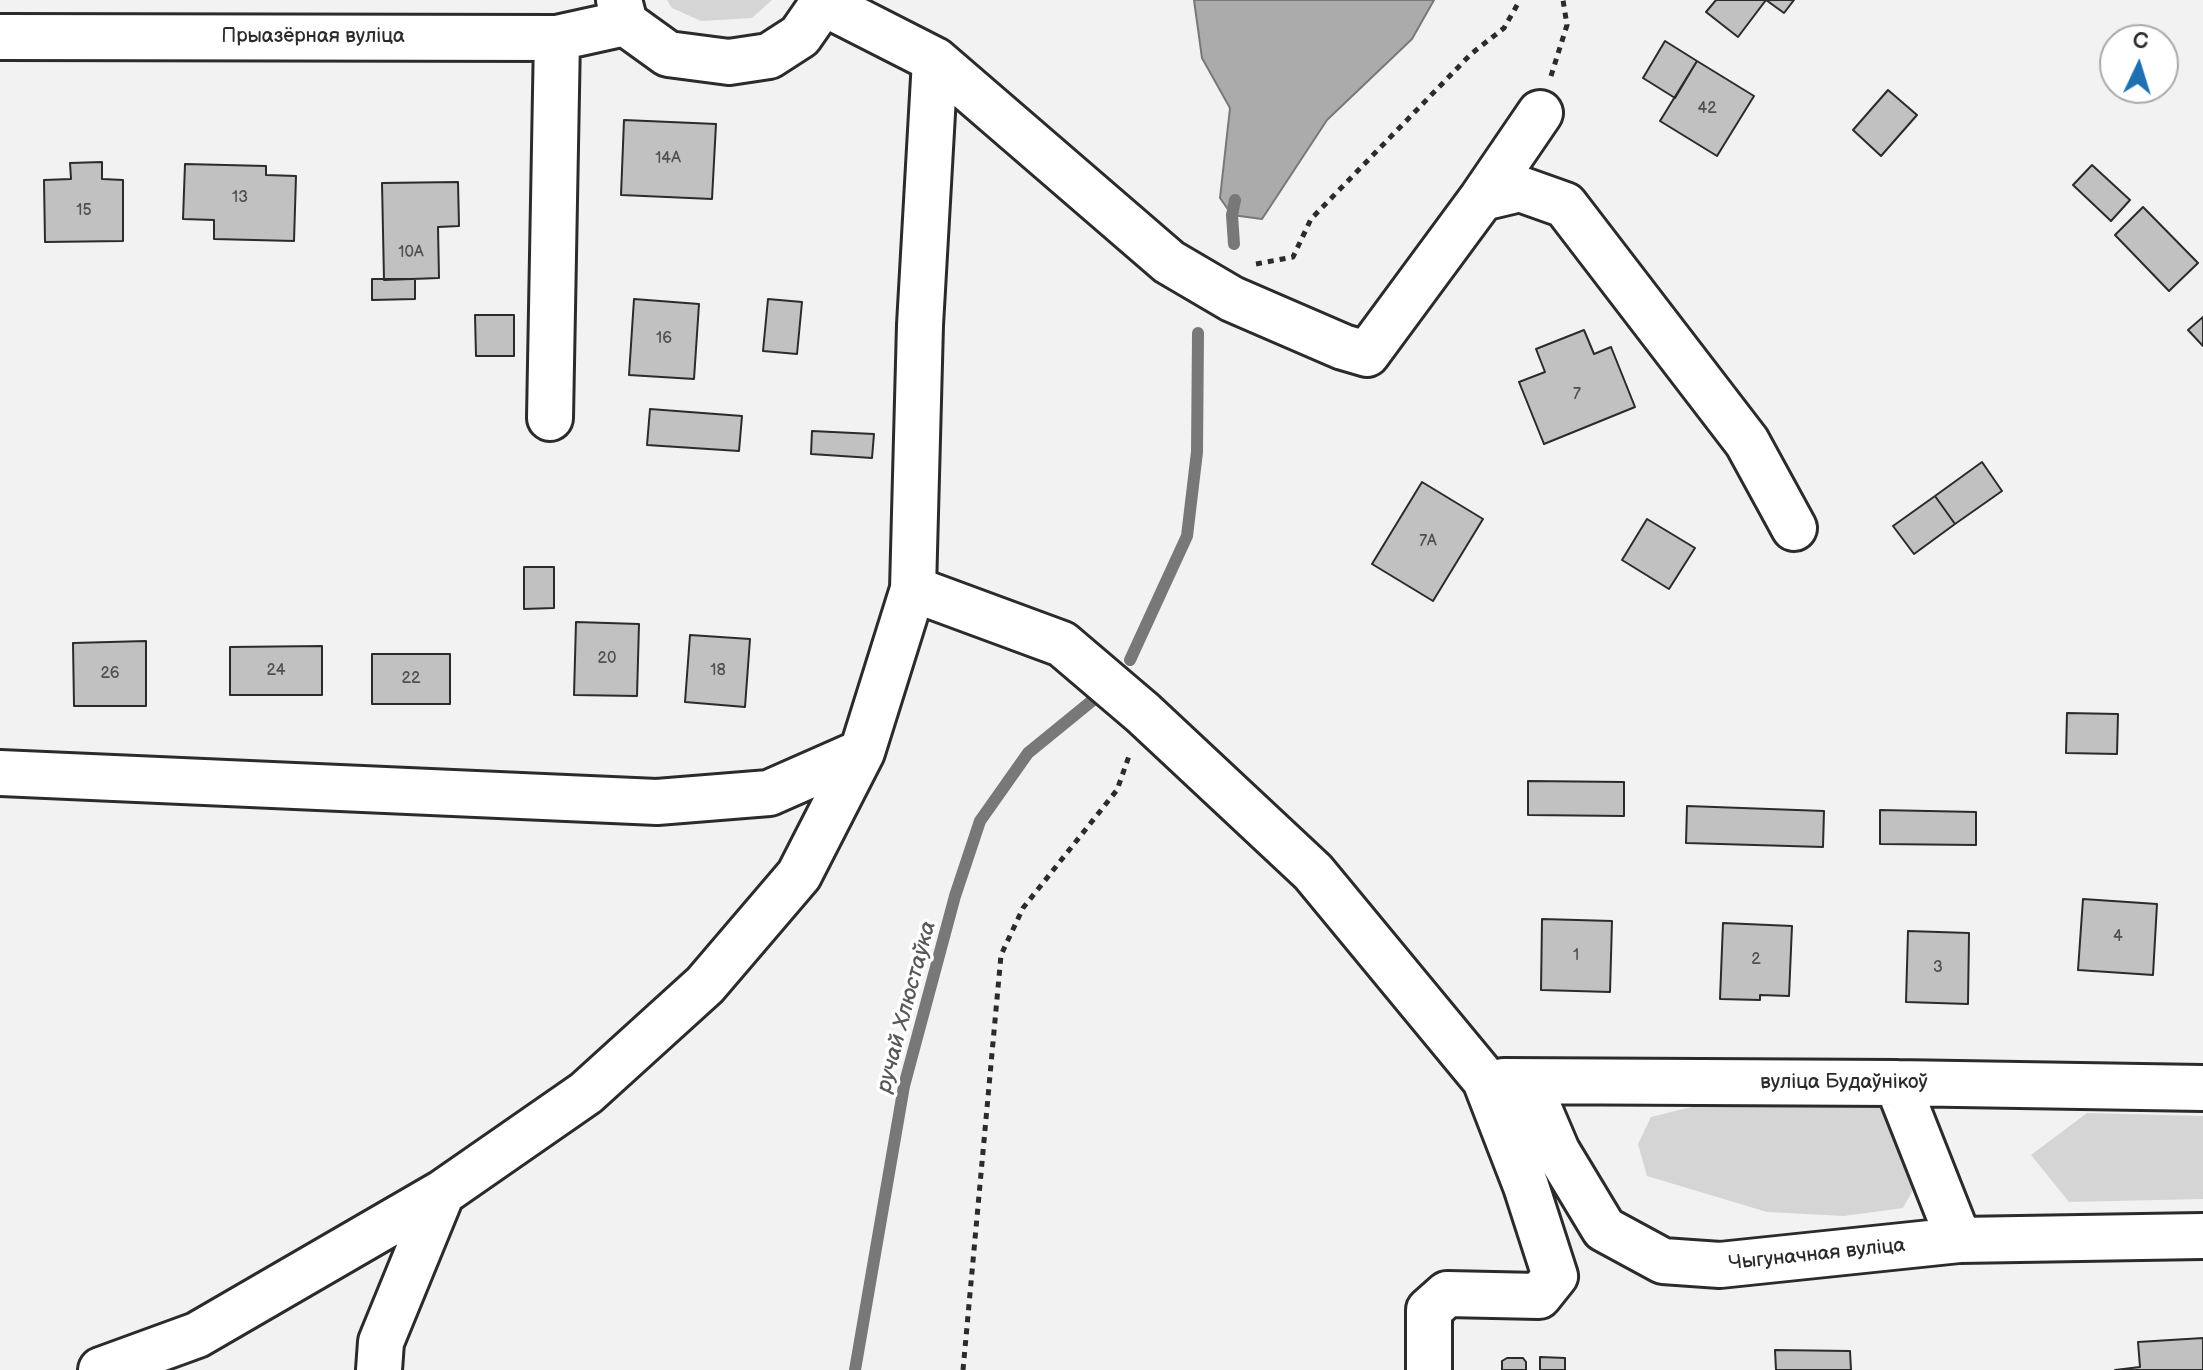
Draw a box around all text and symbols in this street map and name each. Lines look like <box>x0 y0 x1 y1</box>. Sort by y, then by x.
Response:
north arrow <box>2099 24 2179 104</box>
street label: Прыазёрная вуліца <box>221 25 405 49</box>
text: С <box>2132 28 2149 56</box>
house number: 42 <box>1697 99 1717 119</box>
house number: 14А <box>655 149 681 169</box>
house number: 13 <box>232 188 248 208</box>
house number: 15 <box>76 201 92 221</box>
house number: 10А <box>398 243 424 263</box>
house number: 16 <box>656 329 672 349</box>
house number: 7 <box>1573 385 1581 405</box>
house number: 7А <box>1419 532 1437 552</box>
house number: 20 <box>598 649 616 669</box>
house number: 24 <box>267 661 285 681</box>
house number: 18 <box>710 661 726 681</box>
house number: 26 <box>100 664 120 684</box>
house number: 22 <box>402 669 420 689</box>
water label: ручай Хлюстаўка <box>871 918 943 1096</box>
house number: 4 <box>2113 927 2123 947</box>
house number: 1 <box>1573 946 1579 966</box>
house number: 2 <box>1751 950 1761 970</box>
house number: 3 <box>1933 958 1943 978</box>
street label: вуліца Будаўнікоў <box>1760 1071 1928 1095</box>
street label: Чыгуначная вуліца <box>1728 1234 1906 1276</box>

